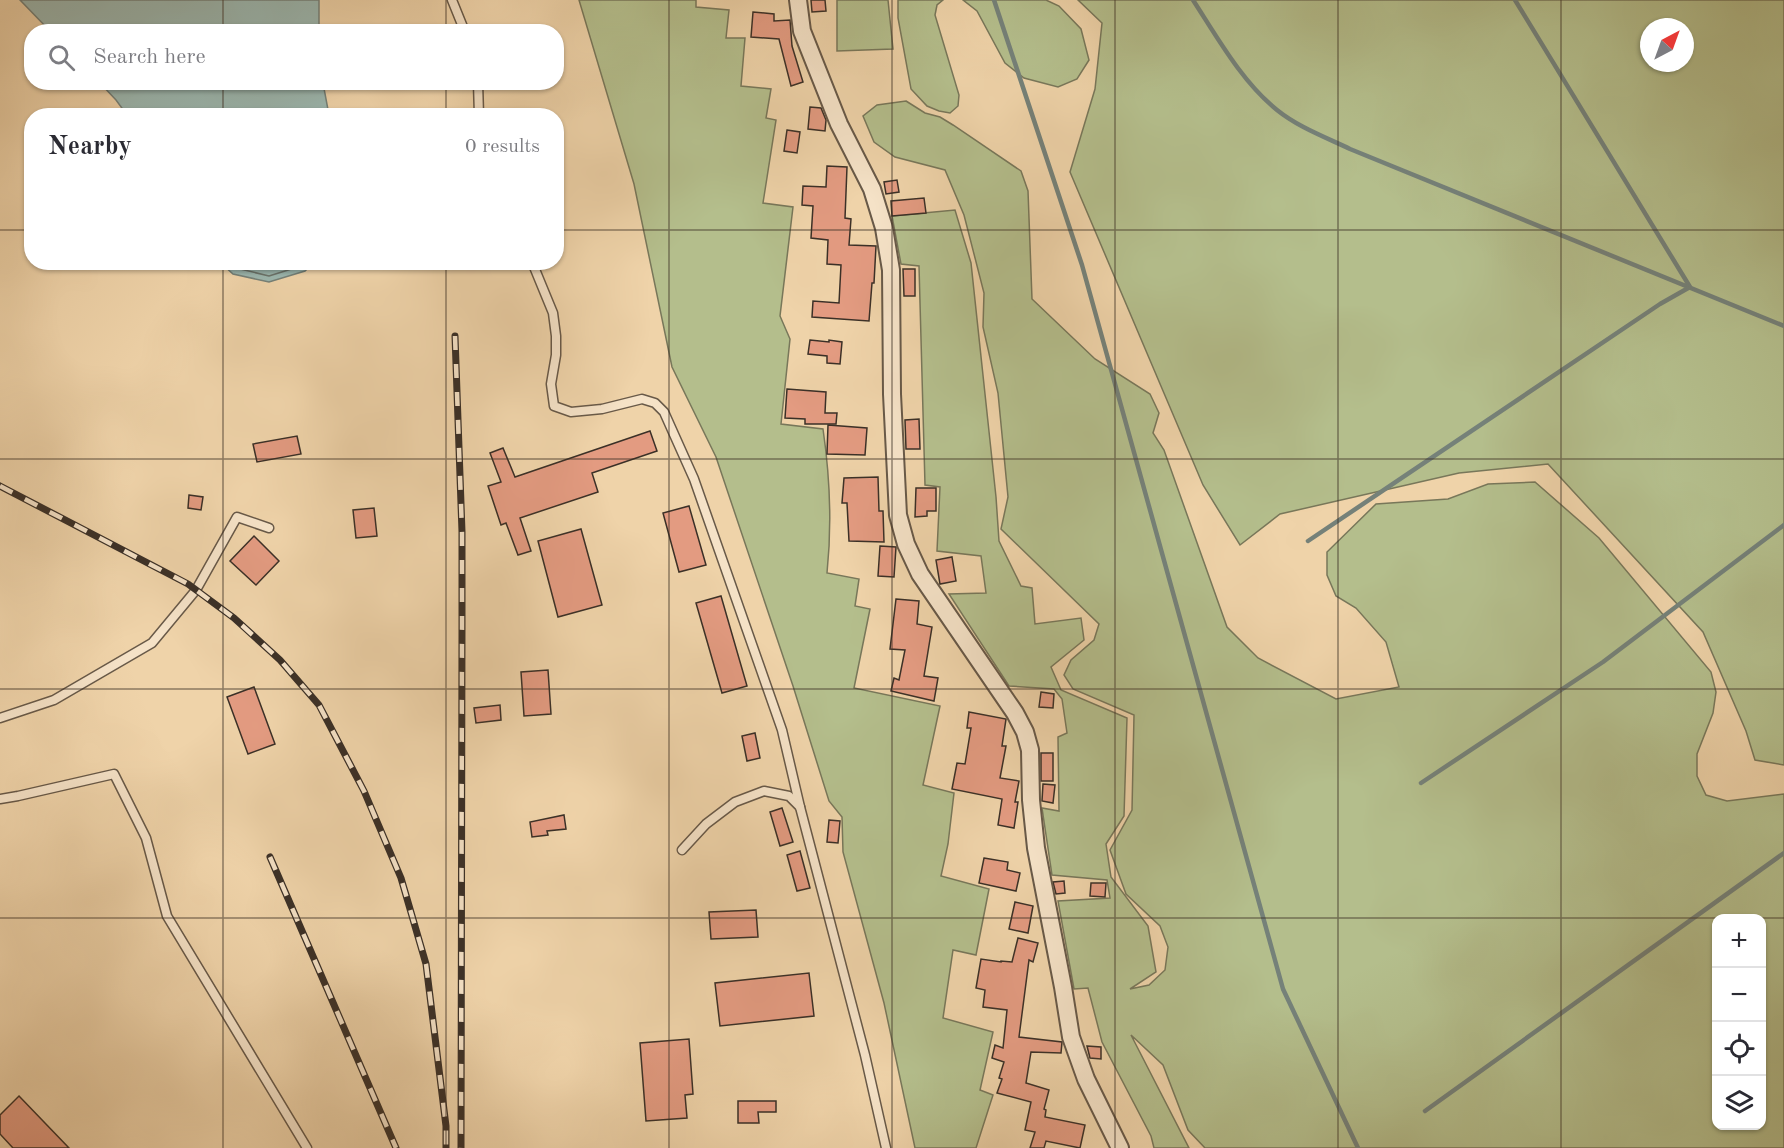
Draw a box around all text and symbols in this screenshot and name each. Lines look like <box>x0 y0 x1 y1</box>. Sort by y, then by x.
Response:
north arrow <box>1640 18 1694 72</box>
search box <box>24 24 564 90</box>
icon: search <box>45 41 78 74</box>
text: Search here <box>93 46 206 68</box>
text: Nearby <box>48 134 132 160</box>
text: 0 results <box>465 137 540 157</box>
map controls <box>1712 914 1766 1130</box>
button: + <box>1712 914 1766 968</box>
button: − <box>1712 968 1766 1022</box>
button: locate <box>1712 1022 1766 1076</box>
button: layers <box>1712 1076 1766 1130</box>

